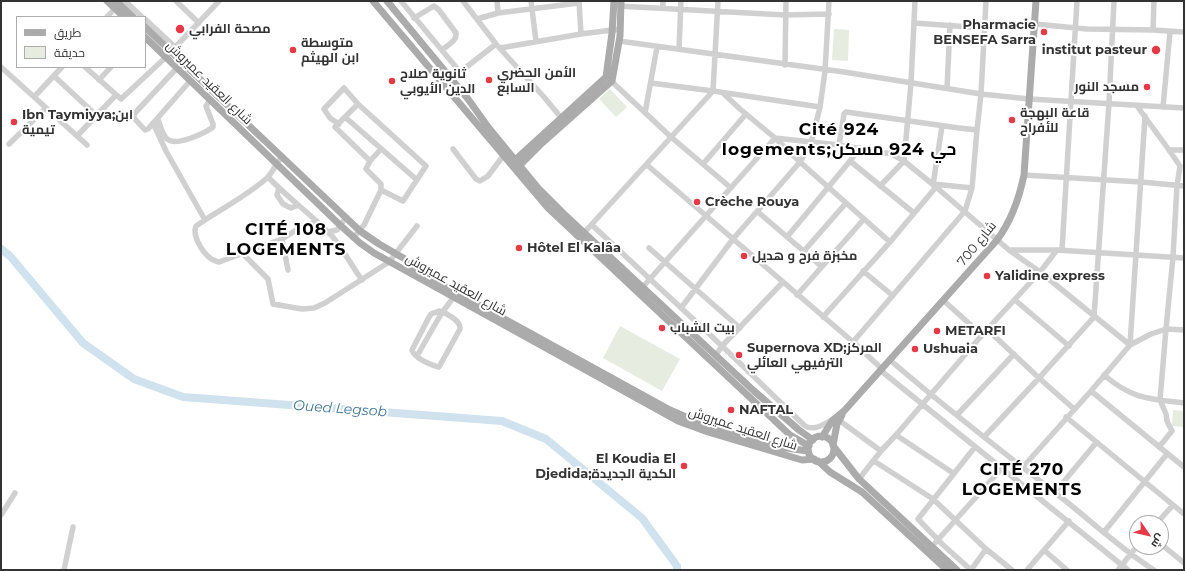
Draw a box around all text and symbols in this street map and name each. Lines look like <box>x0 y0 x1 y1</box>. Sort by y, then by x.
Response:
legend <box>16 16 146 68</box>
place label: Pharmacie BENSEFA Sarra <box>933 17 1036 48</box>
place label: مصحة الفرابي <box>189 21 271 37</box>
marker: مصحة الفرابي <box>174 23 186 35</box>
text: طريق <box>54 25 81 40</box>
marker: Pharmacie BENSEFA Sarra <box>1039 27 1049 37</box>
place label: متوسطة ابن الهيثم <box>301 35 359 66</box>
street label: شارع العقيد عميروش <box>163 38 255 128</box>
place label: institut pasteur <box>1042 42 1147 58</box>
marker: institut pasteur <box>1150 44 1162 56</box>
text: حديقة <box>54 45 85 60</box>
marker: متوسطة ابن الهيثم <box>288 45 298 55</box>
place label: الأمن الحضري السابع <box>497 65 576 96</box>
place label: ثانوية صلاح الدين الأيوبي <box>400 66 475 97</box>
marker: الأمن الحضري السابع <box>484 75 494 85</box>
marker: ثانوية صلاح الدين الأيوبي <box>387 76 397 86</box>
place label: مسجد النور <box>1074 79 1139 95</box>
marker: مسجد النور <box>1142 82 1152 92</box>
place label: قاعة البهجة للأفراح <box>1020 105 1090 136</box>
place label: Ibn Taymiyya;ابن تيمية <box>22 107 133 138</box>
marker: قاعة البهجة للأفراح <box>1007 115 1017 125</box>
marker: Ibn Taymiyya;ابن تيمية <box>9 117 19 127</box>
district label: Cité 924 logements;حي 924 مسكن <box>729 120 949 160</box>
place label: Crèche Rouya <box>705 194 799 210</box>
marker: Crèche Rouya <box>692 197 702 207</box>
street label: شارع 700 <box>954 218 1000 270</box>
district label: CITÉ 108 LOGEMENTS <box>226 220 346 260</box>
place label: Hôtel El Kalâa <box>527 240 621 256</box>
marker: Hôtel El Kalâa <box>514 243 524 253</box>
place label: مخبزة فرح و هديل <box>752 248 857 264</box>
street label: شارع العقيد عميروش <box>403 251 509 319</box>
marker: مخبزة فرح و هديل <box>739 251 749 261</box>
place label: Yalidine express <box>995 268 1105 284</box>
marker: Yalidine express <box>982 271 992 281</box>
place label: بيت الشباب <box>670 320 735 336</box>
marker: بيت الشباب <box>657 323 667 333</box>
place label: METARFI <box>945 323 1006 339</box>
marker: METARFI <box>932 326 942 336</box>
place label: Supernova XD;المركز الترفيهي العائلي <box>747 340 882 371</box>
place label: Ushuaia <box>923 341 978 357</box>
marker: Ushuaia <box>910 344 920 354</box>
marker: Supernova XD;المركز الترفيهي العائلي <box>734 350 744 360</box>
water label: Oued Legsob <box>293 397 387 421</box>
place label: NAFTAL <box>739 402 793 418</box>
street label: شارع العقيد عميروش <box>687 404 799 454</box>
marker: NAFTAL <box>726 405 736 415</box>
place label: El Koudia El Djedida;الكدية الجديدة <box>535 451 676 482</box>
district label: CITÉ 270 LOGEMENTS <box>962 460 1082 500</box>
marker: El Koudia El Djedida;الكدية الجديدة <box>679 461 689 471</box>
north arrow <box>1129 515 1169 555</box>
text: ش <box>1148 531 1168 551</box>

